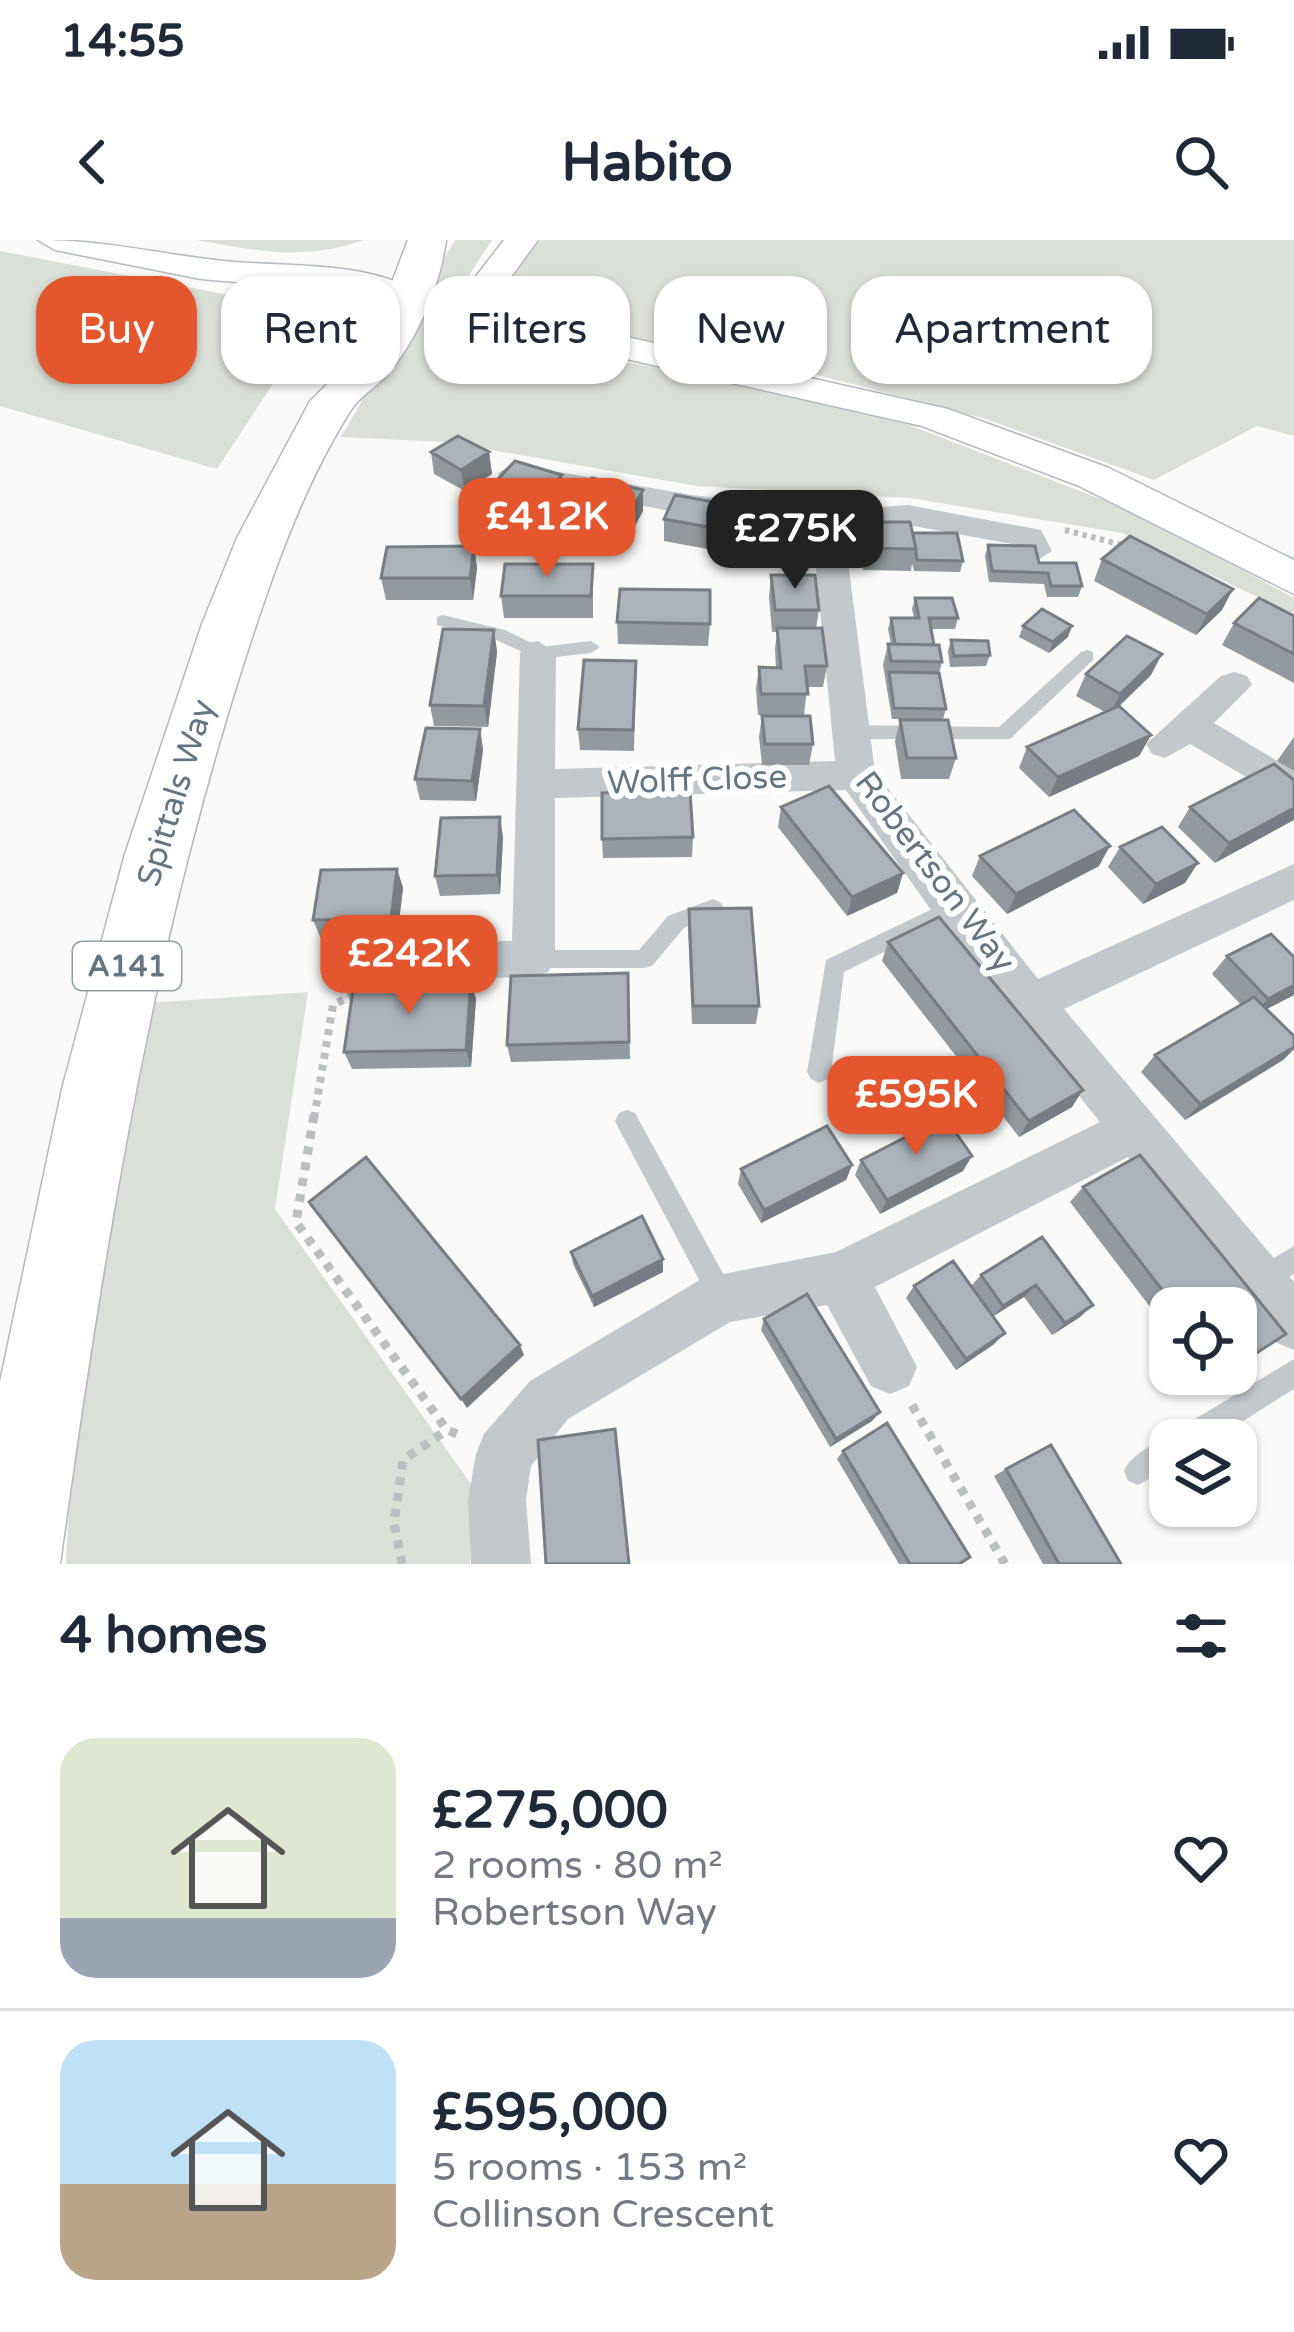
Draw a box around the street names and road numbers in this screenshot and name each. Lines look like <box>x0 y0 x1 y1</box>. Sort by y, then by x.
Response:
street label: Spittals Way <box>129 695 223 891</box>
street label: Wolff Close <box>606 757 788 803</box>
street label: Robertson Way <box>847 764 1023 980</box>
road number: A141 <box>73 942 181 990</box>

